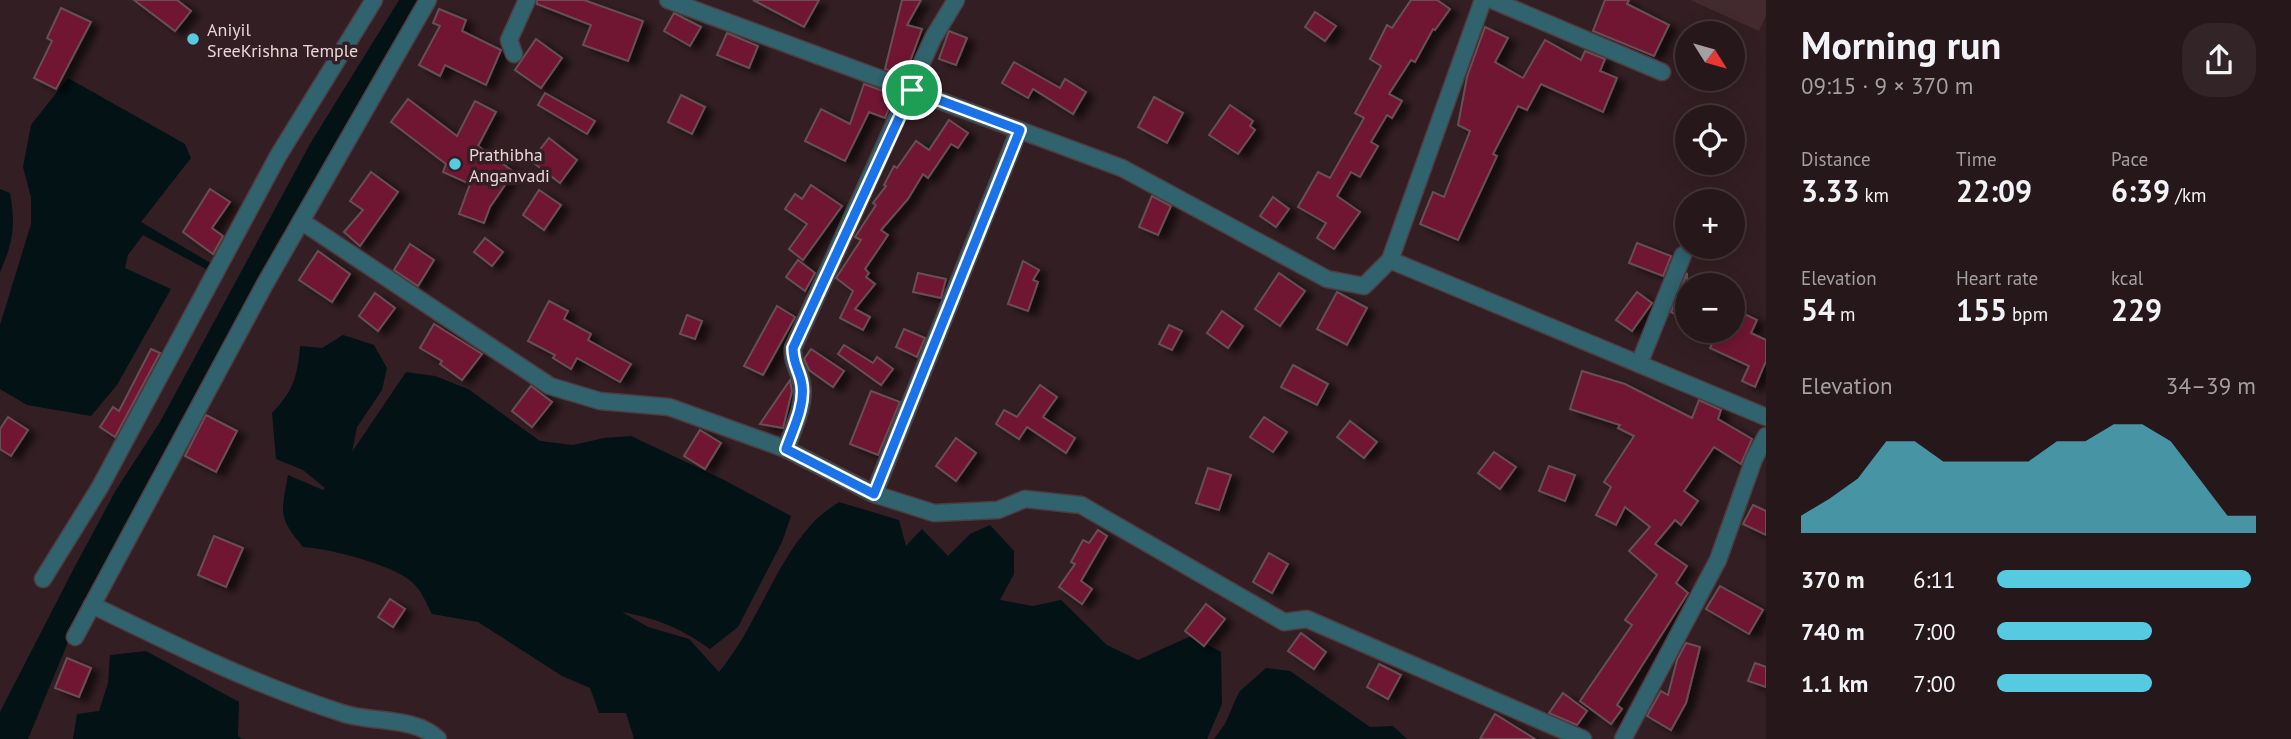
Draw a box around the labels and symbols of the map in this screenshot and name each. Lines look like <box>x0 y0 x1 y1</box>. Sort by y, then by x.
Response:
place label: Aniyil SreeKrishna Temple <box>207 18 358 62</box>
north arrow <box>1675 21 1745 91</box>
marker: Aniyil SreeKrishna Temple <box>185 31 201 47</box>
pin <box>882 60 942 120</box>
place label: Prathibha Anganvadi <box>469 143 550 187</box>
marker: Prathibha Anganvadi <box>447 156 463 172</box>

